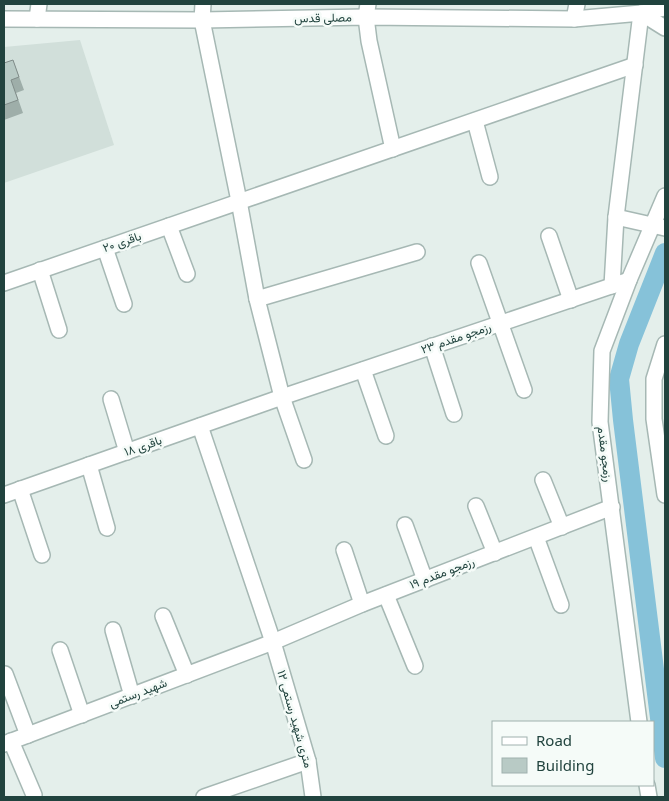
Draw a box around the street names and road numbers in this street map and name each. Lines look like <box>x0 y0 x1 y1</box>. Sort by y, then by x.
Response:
street label: مصلی قدس <box>294 8 352 27</box>
street label: باقری ۲۰ <box>100 227 143 256</box>
street label: رزمجو مقدم ۲۳ <box>418 318 493 358</box>
street label: رزمجو مقدم <box>594 425 617 483</box>
street label: باقری ۱۸ <box>122 431 164 460</box>
street label: رزمجو مقدم ۱۹ <box>407 552 477 593</box>
street label: ۱۲ متری شهید رستمی <box>273 668 318 770</box>
street label: شهید رستمی <box>106 674 169 711</box>

